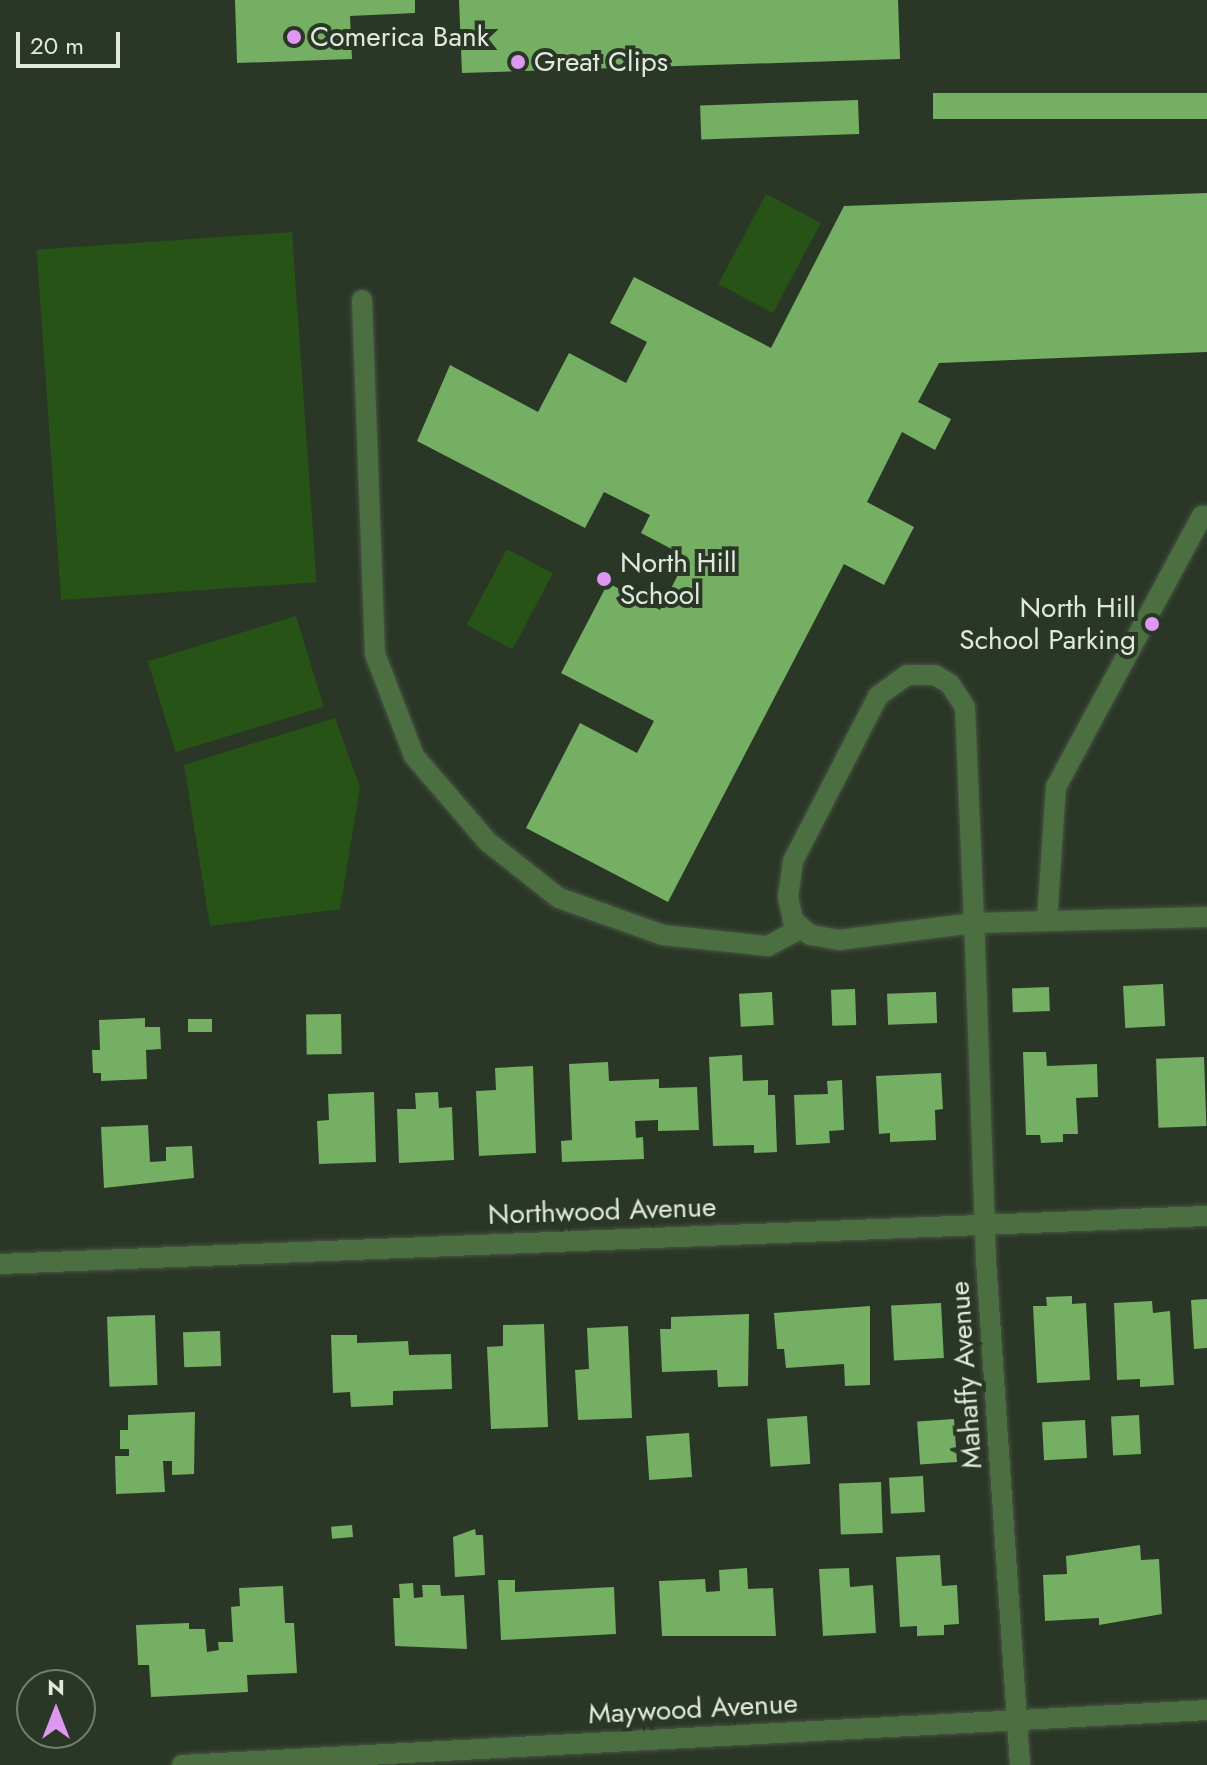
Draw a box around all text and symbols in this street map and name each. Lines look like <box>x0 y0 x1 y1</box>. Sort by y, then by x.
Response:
scale bar <box>20 16 124 66</box>
place label: Comerica Bank <box>310 20 489 54</box>
text: 20 m <box>30 28 84 63</box>
marker: Comerica Bank <box>285 28 303 46</box>
place label: Great Clips <box>534 45 668 79</box>
marker: Great Clips <box>509 53 527 71</box>
place label: North Hill School <box>620 546 737 612</box>
marker: North Hill School <box>595 570 613 588</box>
place label: North Hill School Parking <box>959 591 1136 657</box>
marker: North Hill School Parking <box>1143 615 1161 633</box>
street label: Northwood Avenue <box>487 1190 717 1232</box>
street label: Mahaffy Avenue <box>943 1280 989 1470</box>
north arrow <box>16 1669 96 1749</box>
text: N <box>47 1671 65 1703</box>
street label: Maywood Avenue <box>587 1687 799 1731</box>

